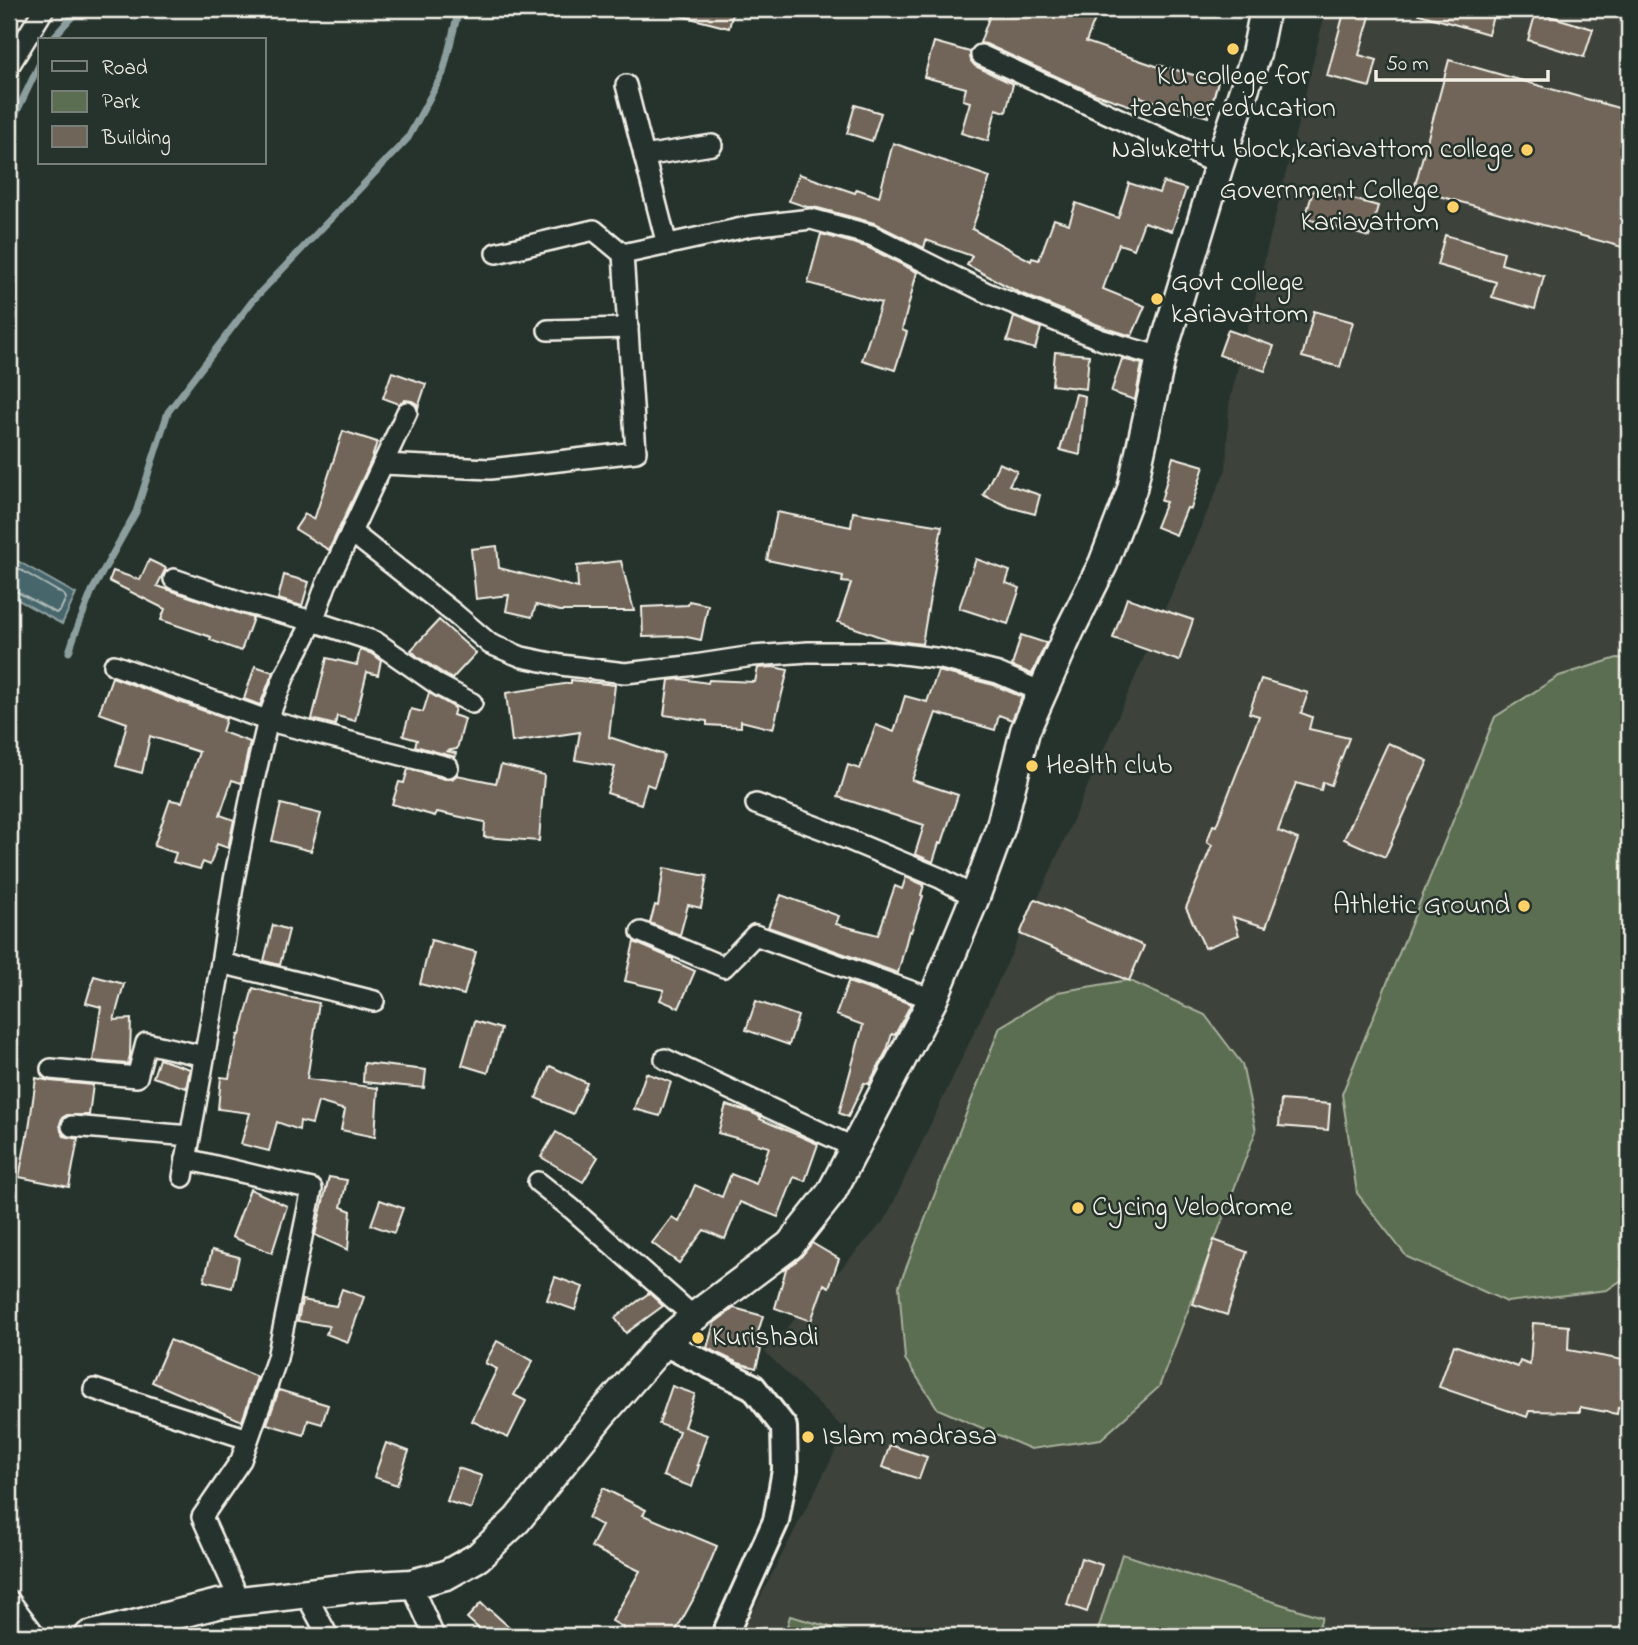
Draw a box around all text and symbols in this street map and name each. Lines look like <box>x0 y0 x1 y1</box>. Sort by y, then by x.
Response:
legend <box>38 38 266 164</box>
scale bar <box>1376 38 1547 82</box>
marker: KU college for teacher education <box>1225 41 1241 57</box>
text: 50 m <box>1386 50 1429 80</box>
text: Road <box>102 54 148 84</box>
place label: KU college for teacher education <box>1130 57 1336 130</box>
text: Park <box>102 88 141 118</box>
text: Building <box>101 124 171 156</box>
place label: Nalukettu block,kariavattom college <box>1112 130 1513 171</box>
marker: Nalukettu block,kariavattom college <box>1519 142 1535 158</box>
place label: Government College Kariavattom <box>1220 171 1439 244</box>
marker: Government College Kariavattom <box>1445 199 1461 215</box>
place label: Govt college kariavattom <box>1171 263 1308 336</box>
marker: Govt college kariavattom <box>1149 291 1165 307</box>
place label: Health club <box>1046 746 1172 787</box>
marker: Health club <box>1024 758 1040 774</box>
place label: Athletic Ground <box>1333 886 1510 927</box>
marker: Athletic Ground <box>1516 898 1532 914</box>
place label: Cycing Velodrome <box>1092 1188 1293 1229</box>
marker: Cycing Velodrome <box>1070 1200 1086 1216</box>
place label: Kurishadi <box>712 1318 819 1359</box>
marker: Kurishadi <box>690 1330 706 1346</box>
place label: Islam madrasa <box>822 1417 997 1458</box>
marker: Islam madrasa <box>800 1429 816 1445</box>

